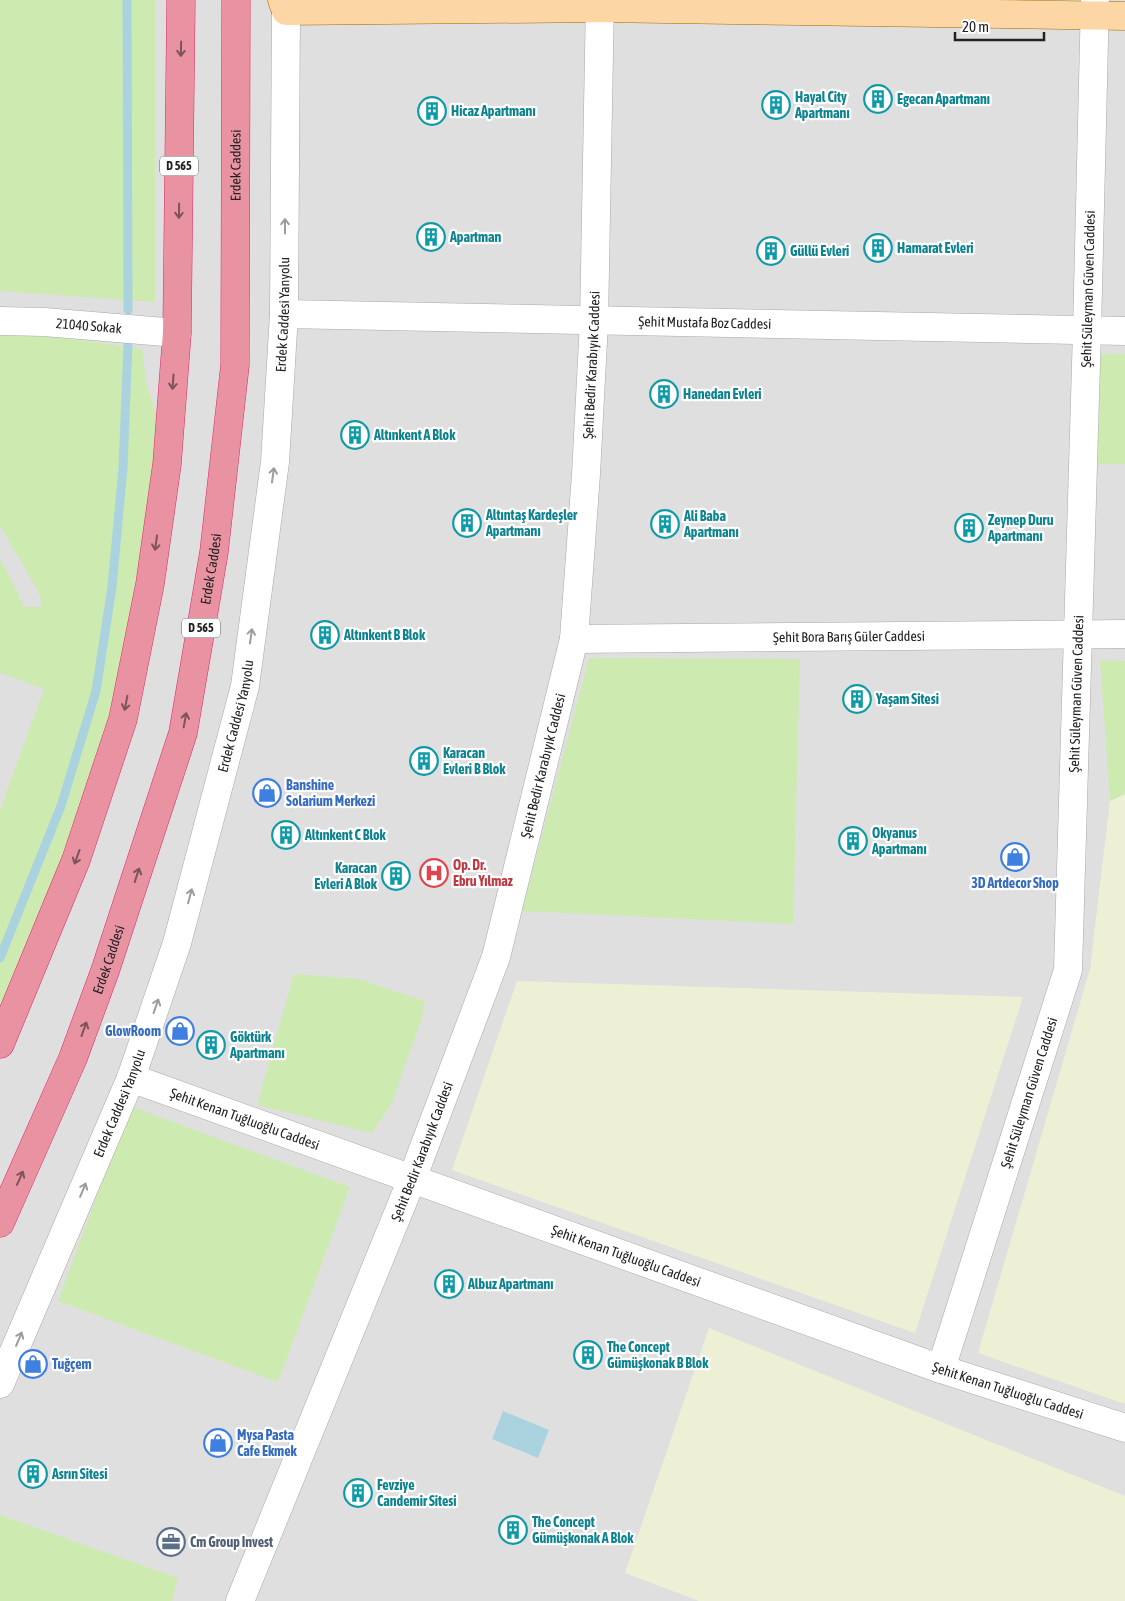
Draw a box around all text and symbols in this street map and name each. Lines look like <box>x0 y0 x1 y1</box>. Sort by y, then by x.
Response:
scale bar <box>955 10 1044 42</box>
text: 20 m <box>962 18 989 35</box>
one-way arrow <box>176 40 186 56</box>
building icon: Egecan Apartmanı <box>863 84 893 114</box>
place label: Hayal City Apartmanı <box>794 89 850 121</box>
building icon: Hayal City Apartmanı <box>761 90 791 120</box>
place label: Egecan Apartmanı <box>897 91 990 107</box>
building icon: Hicaz Apartmanı <box>417 96 447 126</box>
place label: Hicaz Apartmanı <box>451 103 536 119</box>
street label: Erdek Caddesi <box>227 129 244 201</box>
road number: D 565 <box>160 157 198 176</box>
one-way arrow <box>174 203 183 219</box>
street label: Şehit Süleyman Güven Caddesi <box>1078 210 1098 368</box>
one-way arrow <box>280 218 290 234</box>
building icon: Apartman <box>416 222 446 252</box>
place label: Apartman <box>449 229 502 245</box>
building icon: Hamarat Evleri <box>863 233 893 263</box>
building icon: Güllü Evleri <box>756 236 786 266</box>
place label: Hamarat Evleri <box>897 240 974 256</box>
place label: Güllü Evleri <box>790 243 849 259</box>
street label: Erdek Caddesi Yanyolu <box>272 257 292 373</box>
street label: Şehit Bedir Karabıyık Caddesi <box>580 291 603 440</box>
street label: Şehit Mustafa Boz Caddesi <box>638 313 772 332</box>
street label: 21040 Sokak <box>55 315 122 336</box>
one-way arrow <box>169 373 178 389</box>
building icon: Hanedan Evleri <box>649 379 679 409</box>
place label: Hanedan Evleri <box>683 386 762 402</box>
building icon: Altınkent A Blok <box>340 420 370 450</box>
place label: Altınkent A Blok <box>373 427 456 443</box>
one-way arrow <box>268 468 278 484</box>
place label: Altıntaş Kardeşler Apartmanı <box>485 507 578 539</box>
building icon: Altıntaş Kardeşler Apartmanı <box>452 508 482 538</box>
place label: Ali Baba Apartmanı <box>683 508 739 540</box>
building icon: Ali Baba Apartmanı <box>650 509 680 539</box>
place label: Zeynep Duru Apartmanı <box>987 512 1054 544</box>
building icon: Zeynep Duru Apartmanı <box>954 513 984 543</box>
street label: Erdek Caddesi <box>197 533 224 606</box>
one-way arrow <box>151 535 161 551</box>
street label: Şehit Süleyman Güven Caddesi <box>1066 615 1087 773</box>
road number: D 565 <box>182 618 220 638</box>
building icon: Altınkent B Blok <box>310 620 340 650</box>
place label: Altınkent B Blok <box>343 627 426 643</box>
street label: Şehit Bora Barış Güler Caddesi <box>773 628 925 645</box>
one-way arrow <box>247 629 257 645</box>
street label: Erdek Caddesi Yanyolu <box>215 659 256 774</box>
building icon: Yaşam Sitesi <box>842 684 872 714</box>
place label: Yaşam Sitesi <box>875 691 939 707</box>
street label: Şehit Bedir Karabıyık Caddesi <box>517 692 568 840</box>
one-way arrow <box>121 694 131 710</box>
one-way arrow <box>181 713 191 729</box>
place label: Karacan Evleri B Blok <box>443 745 506 777</box>
building icon: Karacan Evleri B Blok <box>409 746 439 776</box>
place label: Banshine Solarium Merkezi <box>286 777 375 809</box>
shop icon: Banshine Solarium Merkezi <box>252 778 282 808</box>
building icon: Altınkent C Blok <box>271 820 301 850</box>
place label: Okyanus Apartmanı <box>871 825 927 857</box>
building icon: Okyanus Apartmanı <box>838 826 868 856</box>
place label: Altınkent C Blok <box>304 827 387 843</box>
shop icon: 3D Artdecor Shop <box>1000 842 1030 872</box>
one-way arrow <box>72 849 81 865</box>
place label: Op. Dr. Ebru Yılmaz <box>453 857 513 889</box>
hospital icon: Op. Dr. Ebru Yılmaz <box>419 858 449 888</box>
place label: Karacan Evleri A Blok <box>314 860 378 892</box>
building icon: Karacan Evleri A Blok <box>381 861 411 891</box>
one-way arrow <box>132 868 142 884</box>
place label: 3D Artdecor Shop <box>971 875 1059 891</box>
one-way arrow <box>186 889 195 905</box>
street label: Erdek Caddesi <box>89 923 127 996</box>
one-way arrow <box>151 999 161 1015</box>
street label: Şehit Süleyman Güven Caddesi <box>997 1015 1060 1170</box>
shop icon: GlowRoom <box>165 1016 195 1046</box>
one-way arrow <box>80 1022 89 1037</box>
place label: GlowRoom <box>105 1023 161 1039</box>
place label: Göktürk Apartmanı <box>229 1029 285 1061</box>
building icon: Göktürk Apartmanı <box>196 1030 226 1060</box>
street label: Erdek Caddesi Yanyolu <box>90 1047 148 1160</box>
street label: Şehit Bedir Karabıyık Caddesi <box>388 1079 456 1224</box>
street label: Şehit Kenan Tuğluoğlu Caddesi <box>168 1085 322 1153</box>
one-way arrow <box>15 1171 25 1186</box>
one-way arrow <box>79 1183 88 1198</box>
street label: Şehit Kenan Tuğluoğlu Caddesi <box>549 1222 703 1290</box>
building icon: Albuz Apartmanı <box>434 1269 464 1299</box>
place label: Albuz Apartmanı <box>467 1276 554 1292</box>
one-way arrow <box>15 1332 25 1347</box>
place label: The Concept Gümüşkonak B Blok <box>607 1339 709 1371</box>
building icon: The Concept Gümüşkonak B Blok <box>573 1340 603 1370</box>
shop icon: Tuğçem <box>18 1349 48 1379</box>
place label: Tuğçem <box>52 1356 92 1372</box>
street label: Şehit Kenan Tuğluoğlu Caddesi <box>930 1359 1085 1422</box>
place label: Mysa Pasta Cafe Ekmek <box>237 1427 298 1459</box>
shop icon: Mysa Pasta Cafe Ekmek <box>203 1428 233 1458</box>
building icon: Asrın Sitesi <box>18 1459 48 1489</box>
place label: Asrın Sitesi <box>51 1466 107 1482</box>
place label: Fevziye Candemir Sitesi <box>377 1477 456 1509</box>
building icon: Fevziye Candemir Sitesi <box>343 1478 373 1508</box>
place label: The Concept Gümüşkonak A Blok <box>532 1514 634 1546</box>
building icon: The Concept Gümüşkonak A Blok <box>498 1515 528 1545</box>
office icon: Cm Group Invest <box>156 1527 186 1557</box>
place label: Cm Group Invest <box>190 1534 273 1550</box>

